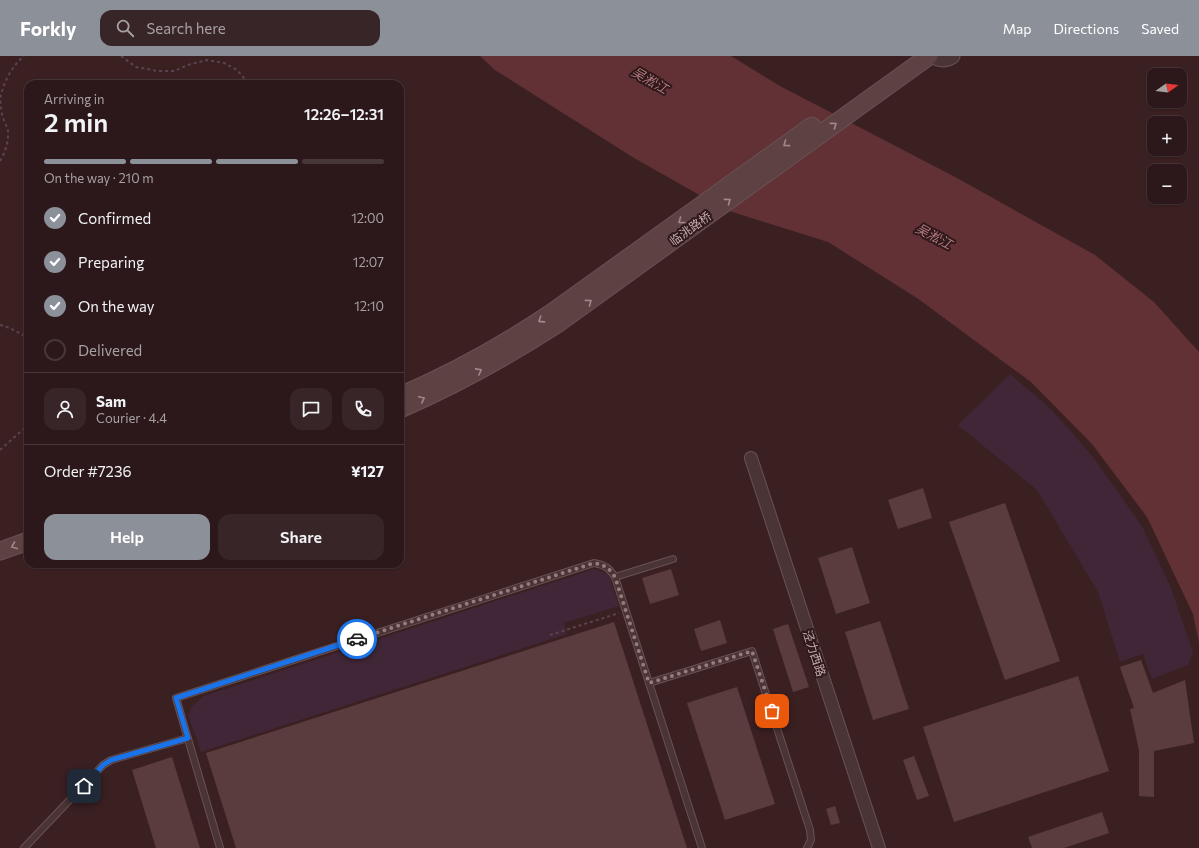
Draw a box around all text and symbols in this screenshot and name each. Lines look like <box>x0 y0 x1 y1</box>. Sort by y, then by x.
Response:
search box <box>100 10 380 46</box>
text: Forkly <box>20 17 76 40</box>
icon: search <box>114 17 136 39</box>
text: Search here <box>146 19 226 37</box>
text: Map <box>1003 20 1032 37</box>
text: Directions <box>1054 20 1119 37</box>
text: Saved <box>1141 20 1179 37</box>
water label: 吴淞江 <box>629 63 673 98</box>
north arrow <box>1147 68 1187 108</box>
map controls <box>1147 68 1187 204</box>
text: Arriving in <box>44 91 104 107</box>
text: 12:26–12:31 <box>304 105 384 123</box>
text: 2 min <box>44 106 108 137</box>
button: + <box>1147 116 1187 156</box>
one-way arrow <box>829 123 836 130</box>
one-way arrow <box>784 139 791 146</box>
button: − <box>1147 164 1187 204</box>
text: On the way · 210 m <box>44 170 153 186</box>
one-way arrow <box>724 198 731 206</box>
icon: check <box>44 207 66 229</box>
street label: 临洮路桥 <box>666 208 714 248</box>
text: Confirmed <box>78 209 151 227</box>
text: 12:00 <box>351 210 384 226</box>
one-way arrow <box>678 216 685 223</box>
water label: 吴淞江 <box>913 220 957 253</box>
icon: check <box>44 251 66 273</box>
text: Preparing <box>78 253 144 271</box>
text: 12:07 <box>353 254 384 270</box>
icon: check <box>44 295 66 317</box>
text: On the way <box>78 297 155 315</box>
text: 12:10 <box>354 298 384 314</box>
one-way arrow <box>584 300 591 307</box>
one-way arrow <box>538 316 545 323</box>
text: Delivered <box>78 341 142 359</box>
one-way arrow <box>475 368 482 376</box>
button: person <box>44 388 86 430</box>
button: chat <box>290 388 332 430</box>
button: phone <box>342 388 384 430</box>
text: Sam <box>96 392 126 410</box>
one-way arrow <box>418 396 425 404</box>
text: Courier · 4.4 <box>96 410 167 426</box>
text: Order #7236 <box>44 462 132 480</box>
text: ¥127 <box>351 462 384 480</box>
button: Help <box>44 514 210 560</box>
button: Share <box>218 514 384 560</box>
one-way arrow <box>11 541 18 549</box>
courier <box>337 619 377 659</box>
icon: car <box>346 628 368 650</box>
street label: 泾力西路 <box>801 628 829 678</box>
pin <box>755 694 789 728</box>
icon: bag <box>761 700 783 722</box>
pin <box>67 769 101 803</box>
icon: home <box>73 775 95 797</box>

